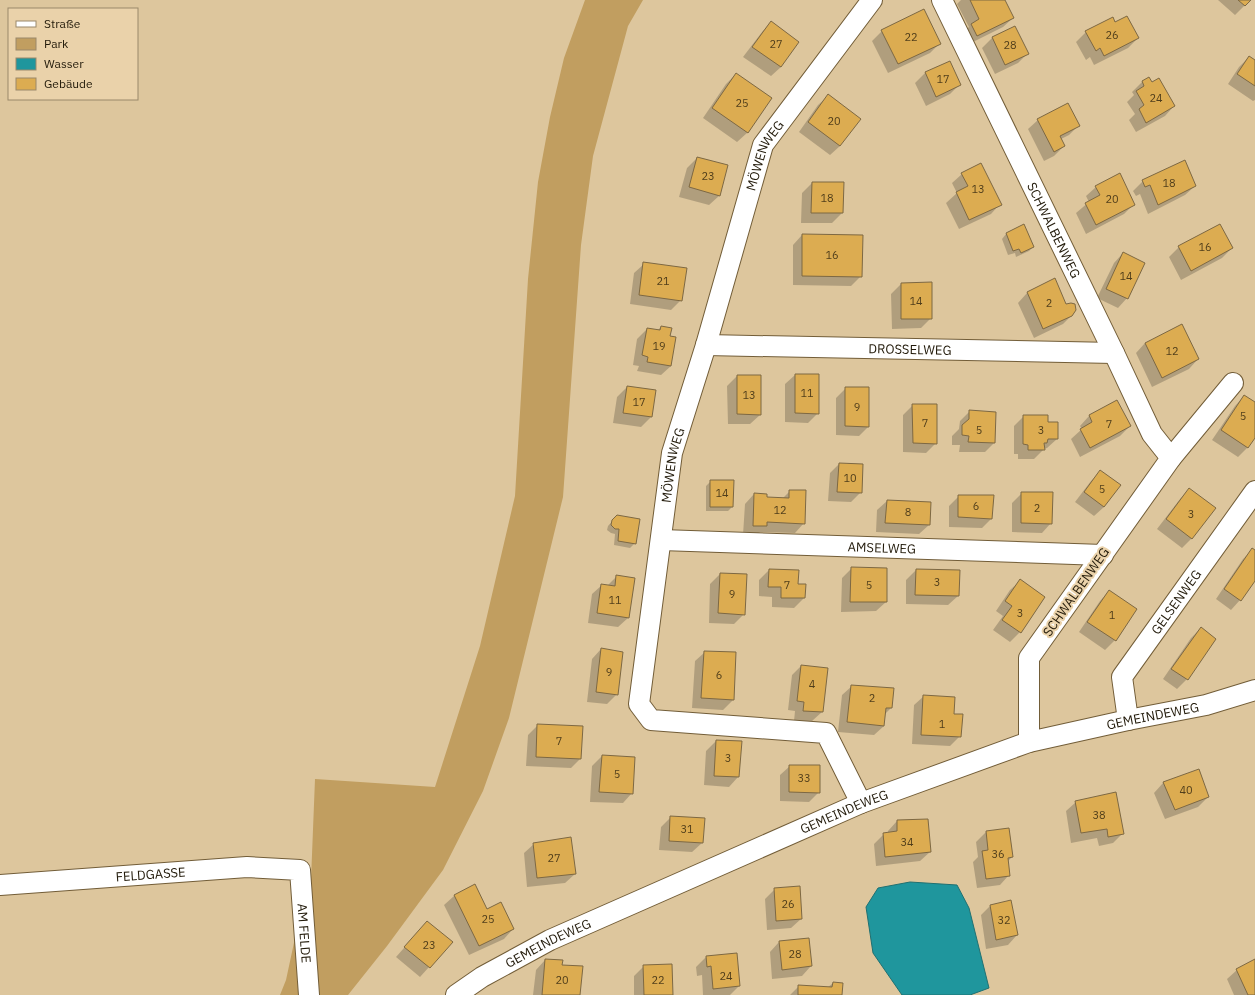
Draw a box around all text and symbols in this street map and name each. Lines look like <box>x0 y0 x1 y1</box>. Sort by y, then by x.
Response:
legend <box>8 8 138 100</box>
text: Straße <box>44 16 81 31</box>
house number: 26 <box>1105 28 1119 42</box>
house number: 22 <box>904 30 918 44</box>
text: Park <box>44 36 69 51</box>
house number: 27 <box>769 37 783 51</box>
house number: 28 <box>1003 38 1017 52</box>
text: Wasser <box>44 56 84 71</box>
house number: 17 <box>936 72 950 86</box>
text: Gebäude <box>44 76 93 91</box>
house number: 24 <box>1149 91 1163 105</box>
house number: 25 <box>735 96 749 110</box>
house number: 20 <box>827 114 841 128</box>
street label: MÖWENWEG <box>742 117 787 193</box>
house number: 23 <box>701 169 715 183</box>
house number: 18 <box>1162 176 1176 190</box>
street label: SCHWALBENWEG <box>1024 179 1085 281</box>
house number: 13 <box>971 182 985 196</box>
house number: 18 <box>820 191 834 205</box>
house number: 20 <box>1105 192 1119 206</box>
house number: 16 <box>1198 240 1212 254</box>
house number: 16 <box>825 248 839 262</box>
house number: 14 <box>1119 269 1133 283</box>
house number: 21 <box>656 274 670 288</box>
house number: 14 <box>909 294 923 308</box>
house number: 2 <box>1046 296 1052 310</box>
house number: 19 <box>652 339 666 353</box>
street label: DROSSELWEG <box>868 340 952 358</box>
house number: 12 <box>1165 344 1179 358</box>
house number: 11 <box>800 386 814 400</box>
house number: 13 <box>742 388 756 402</box>
house number: 17 <box>632 395 646 409</box>
house number: 9 <box>854 400 860 414</box>
house number: 5 <box>1240 409 1246 423</box>
house number: 7 <box>922 416 928 430</box>
house number: 7 <box>1106 417 1112 431</box>
house number: 5 <box>976 423 982 437</box>
house number: 3 <box>1038 423 1044 437</box>
street label: MÖWENWEG <box>657 425 688 504</box>
house number: 10 <box>843 471 857 485</box>
house number: 5 <box>1099 482 1105 496</box>
house number: 14 <box>715 486 729 500</box>
house number: 6 <box>973 499 979 513</box>
house number: 2 <box>1034 501 1040 515</box>
house number: 12 <box>773 503 787 517</box>
house number: 8 <box>905 505 911 519</box>
house number: 3 <box>1188 507 1194 521</box>
street label: AMSELWEG <box>847 538 916 557</box>
street label: SCHWALBENWEG <box>1039 544 1113 640</box>
street label: GELSENWEG <box>1147 566 1205 637</box>
house number: 3 <box>934 575 940 589</box>
house number: 7 <box>784 578 790 592</box>
house number: 5 <box>866 578 872 592</box>
house number: 9 <box>729 587 735 601</box>
house number: 11 <box>608 593 622 607</box>
house number: 3 <box>1017 606 1023 620</box>
house number: 1 <box>1109 608 1116 622</box>
house number: 9 <box>606 665 612 679</box>
house number: 6 <box>716 668 722 682</box>
house number: 4 <box>809 677 816 691</box>
house number: 2 <box>869 691 875 705</box>
street label: GEMEINDEWEG <box>1105 698 1200 733</box>
house number: 1 <box>939 717 946 731</box>
house number: 7 <box>556 734 562 748</box>
house number: 3 <box>725 751 731 765</box>
house number: 5 <box>614 767 620 781</box>
house number: 33 <box>797 771 811 785</box>
house number: 40 <box>1179 783 1193 797</box>
street label: GEMEINDEWEG <box>797 785 890 837</box>
house number: 38 <box>1092 808 1106 822</box>
house number: 31 <box>680 822 694 836</box>
house number: 34 <box>900 835 914 849</box>
house number: 36 <box>991 847 1005 861</box>
house number: 27 <box>547 851 561 865</box>
street label: FELDGASSE <box>115 863 186 885</box>
house number: 26 <box>781 897 795 911</box>
street label: AM FELDE <box>294 903 315 963</box>
house number: 25 <box>481 912 495 926</box>
house number: 32 <box>997 913 1011 927</box>
street label: GEMEINDEWEG <box>502 915 594 971</box>
house number: 23 <box>422 938 436 952</box>
house number: 28 <box>788 947 802 961</box>
house number: 24 <box>719 969 733 983</box>
house number: 20 <box>555 973 569 987</box>
house number: 22 <box>651 973 665 987</box>

